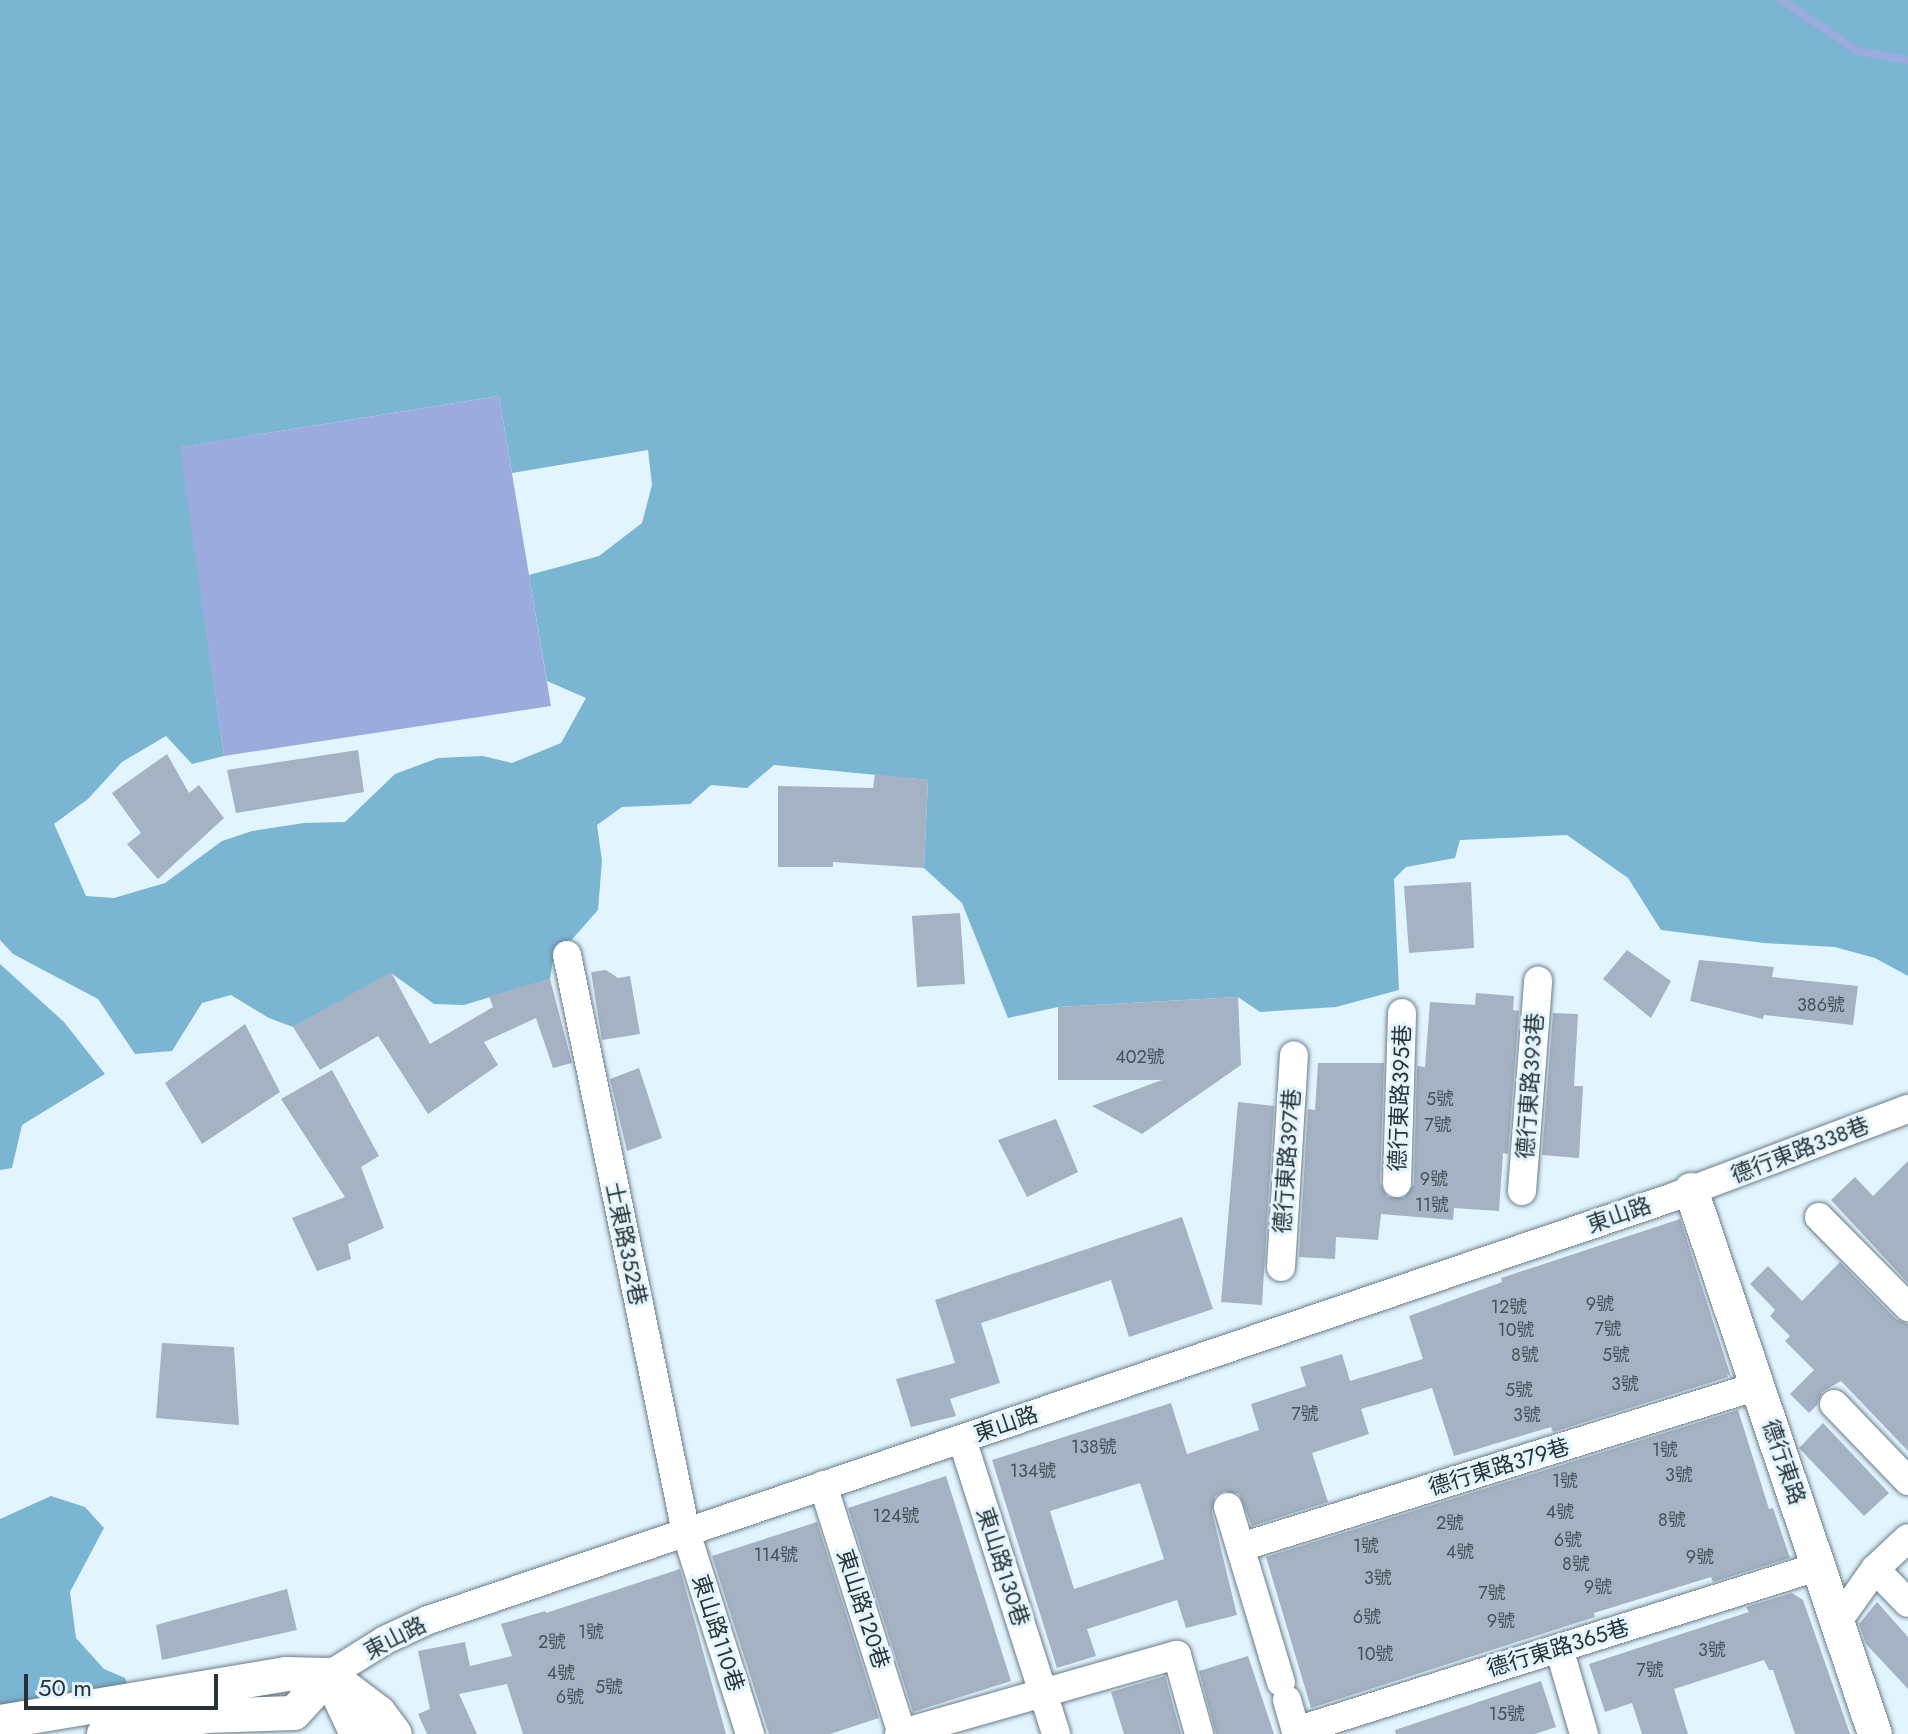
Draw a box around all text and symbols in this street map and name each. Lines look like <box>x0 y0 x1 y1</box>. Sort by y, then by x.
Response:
house number: 386號 <box>1797 994 1845 1016</box>
street label: 德行東路393巷 <box>1512 1012 1548 1160</box>
street label: 德行東路395巷 <box>1384 1024 1416 1172</box>
house number: 402號 <box>1115 1046 1165 1068</box>
street label: 德行東路397巷 <box>1269 1087 1305 1235</box>
house number: 5號 <box>1426 1088 1454 1110</box>
street label: 德行東路338巷 <box>1727 1112 1873 1188</box>
house number: 7號 <box>1424 1114 1452 1136</box>
house number: 9號 <box>1420 1168 1448 1190</box>
street label: 士東路352巷 <box>600 1180 652 1308</box>
street label: 東山路 <box>1584 1192 1654 1238</box>
house number: 11號 <box>1415 1194 1449 1216</box>
house number: 9號 <box>1586 1293 1614 1315</box>
house number: 12號 <box>1491 1296 1527 1318</box>
house number: 7號 <box>1594 1318 1622 1340</box>
house number: 10號 <box>1498 1319 1534 1341</box>
house number: 8號 <box>1511 1344 1539 1366</box>
house number: 5號 <box>1602 1344 1630 1366</box>
house number: 3號 <box>1611 1373 1639 1395</box>
house number: 5號 <box>1505 1379 1533 1401</box>
street label: 東山路 <box>971 1401 1041 1447</box>
house number: 7號 <box>1291 1403 1319 1425</box>
house number: 3號 <box>1513 1404 1541 1426</box>
street label: 德行東路 <box>1757 1416 1811 1508</box>
street label: 德行東路379巷 <box>1425 1433 1573 1501</box>
house number: 138號 <box>1071 1436 1117 1458</box>
house number: 1號 <box>1652 1439 1678 1461</box>
house number: 134號 <box>1010 1460 1056 1482</box>
house number: 3號 <box>1665 1464 1693 1486</box>
house number: 1號 <box>1552 1470 1578 1492</box>
house number: 4號 <box>1546 1501 1574 1523</box>
street label: 東山路130巷 <box>971 1504 1035 1630</box>
house number: 124號 <box>873 1505 919 1527</box>
house number: 8號 <box>1658 1509 1686 1531</box>
house number: 2號 <box>1436 1512 1464 1534</box>
house number: 6號 <box>1554 1529 1582 1551</box>
house number: 1號 <box>1353 1535 1379 1557</box>
house number: 4號 <box>1446 1541 1474 1563</box>
house number: 114號 <box>754 1544 798 1566</box>
street label: 東山路120巷 <box>831 1546 895 1672</box>
house number: 9號 <box>1686 1546 1714 1568</box>
house number: 8號 <box>1562 1553 1590 1575</box>
house number: 3號 <box>1364 1567 1392 1589</box>
street label: 東山路110巷 <box>687 1571 749 1695</box>
house number: 9號 <box>1584 1576 1612 1598</box>
house number: 7號 <box>1478 1582 1506 1604</box>
house number: 6號 <box>1353 1606 1381 1628</box>
house number: 9號 <box>1487 1610 1515 1632</box>
street label: 東山路 <box>360 1611 430 1665</box>
street label: 德行東路365巷 <box>1484 1614 1632 1682</box>
house number: 1號 <box>578 1621 604 1643</box>
house number: 2號 <box>538 1631 566 1653</box>
house number: 3號 <box>1698 1639 1726 1661</box>
house number: 10號 <box>1357 1643 1393 1665</box>
scale bar <box>28 1658 222 1708</box>
house number: 7號 <box>1636 1659 1664 1681</box>
house number: 4號 <box>547 1662 575 1684</box>
text: 50 m <box>38 1670 92 1705</box>
house number: 5號 <box>595 1676 623 1698</box>
house number: 6號 <box>556 1686 584 1708</box>
house number: 15號 <box>1489 1703 1525 1725</box>

